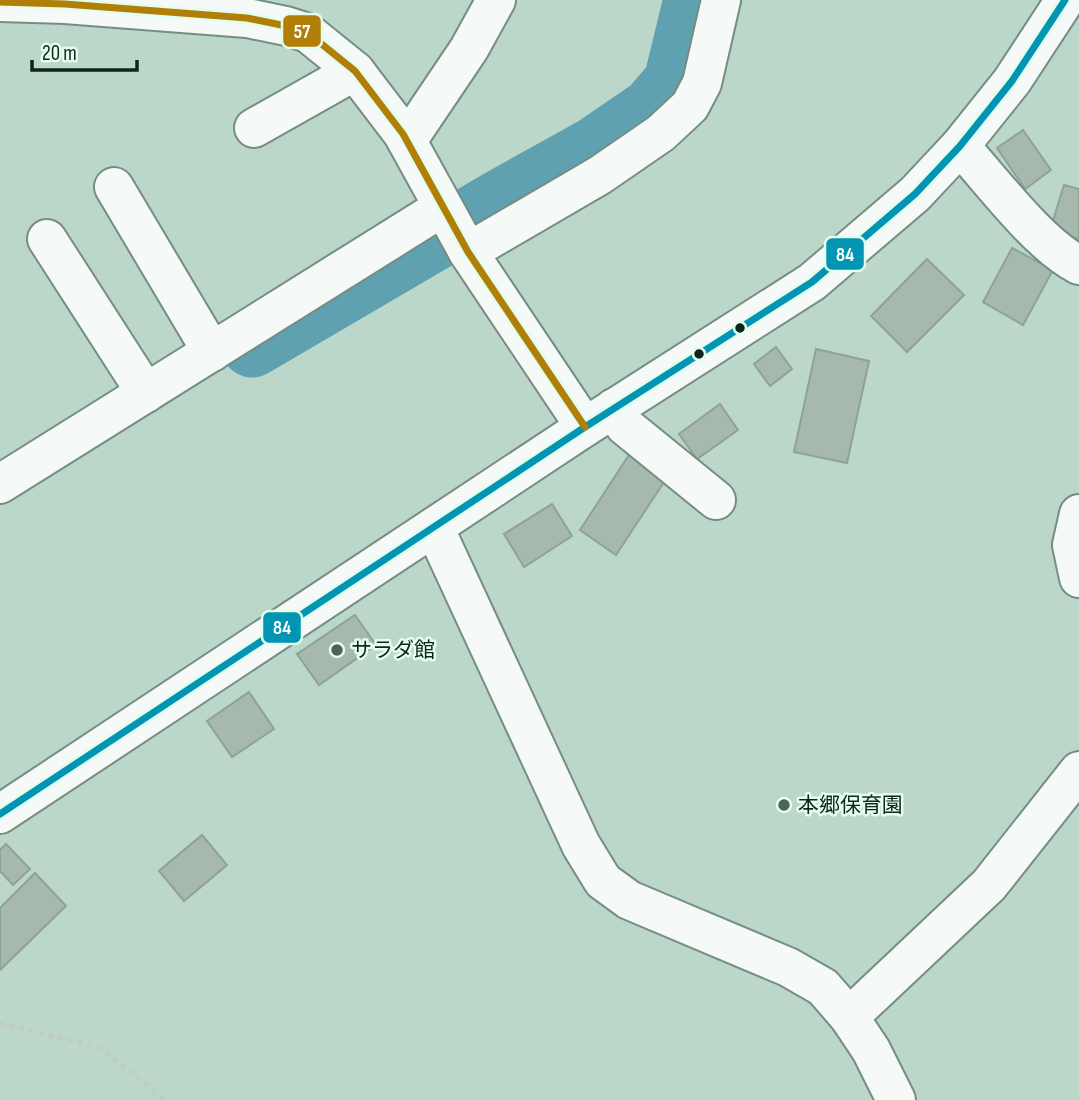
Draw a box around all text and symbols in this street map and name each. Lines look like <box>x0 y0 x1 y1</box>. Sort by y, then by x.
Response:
line badge: 57 <box>282 14 322 48</box>
text: 57 <box>294 21 311 44</box>
scale bar <box>32 28 136 72</box>
text: 20 m <box>42 41 77 66</box>
line badge: 84 <box>825 237 865 271</box>
text: 84 <box>836 244 854 267</box>
unlabelled marker <box>733 321 747 335</box>
unlabelled marker <box>692 347 706 361</box>
line badge: 84 <box>262 611 302 644</box>
text: 84 <box>273 617 291 640</box>
place label: サラダ館 <box>351 638 435 663</box>
marker: サラダ館 <box>329 642 345 658</box>
place label: 本郷保育園 <box>798 793 903 818</box>
marker: 本郷保育園 <box>776 797 792 813</box>

